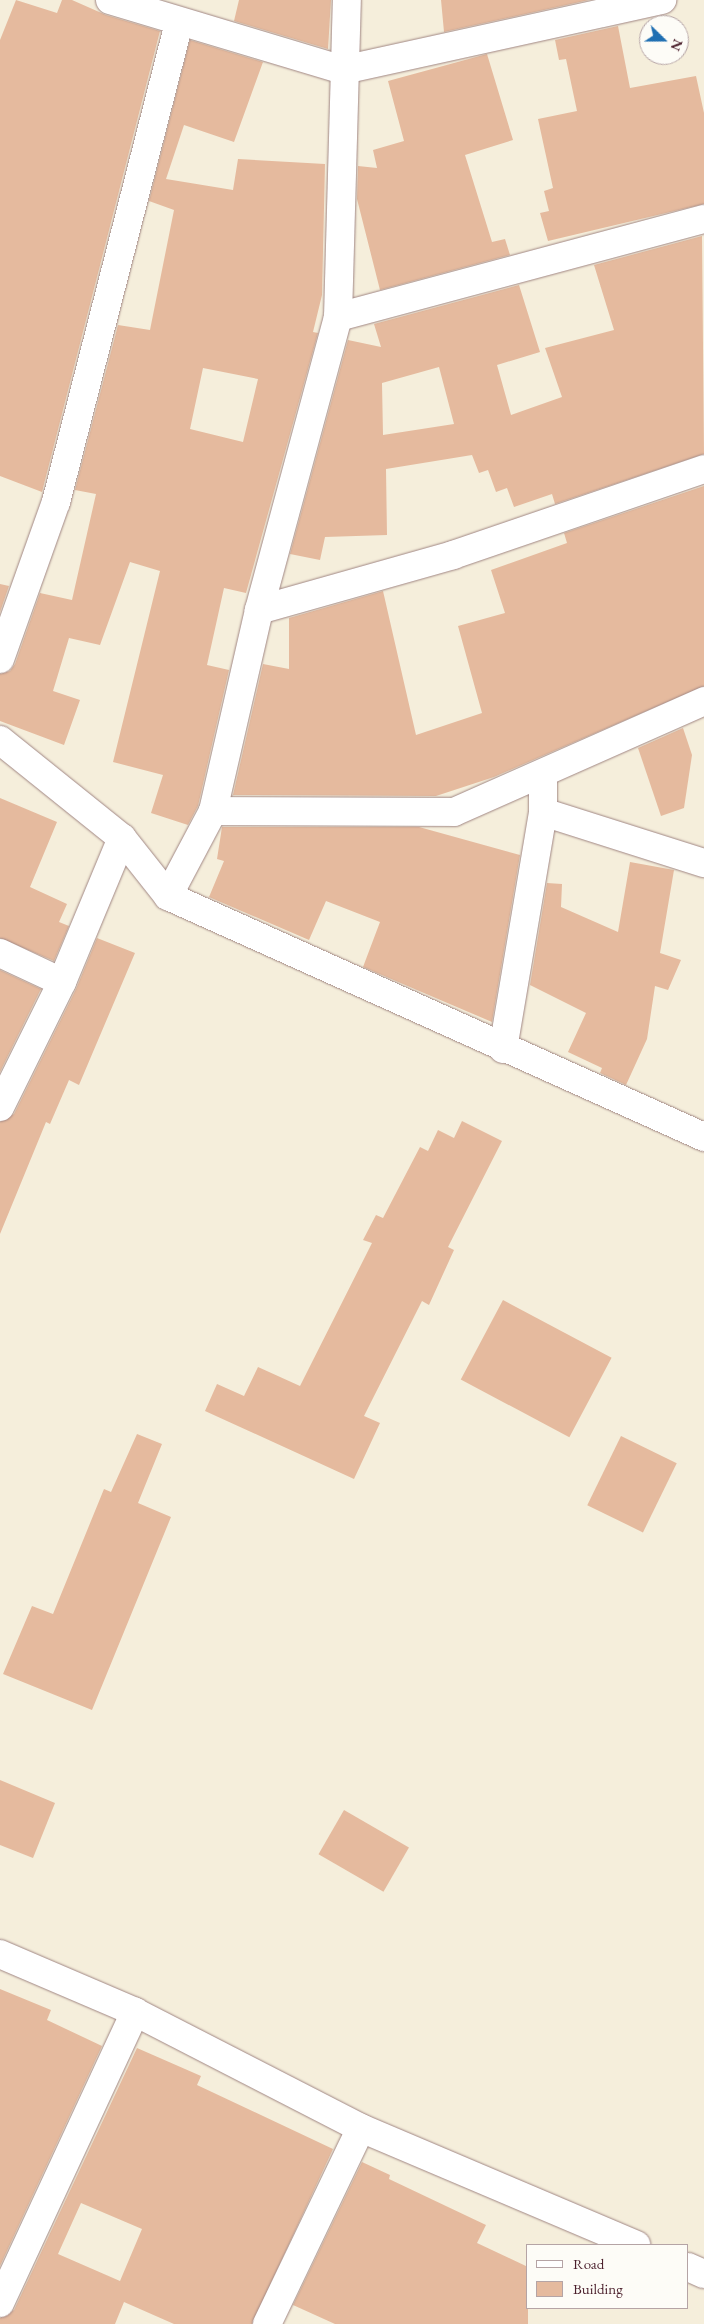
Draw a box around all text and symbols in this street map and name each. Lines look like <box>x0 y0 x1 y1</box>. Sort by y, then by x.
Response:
north arrow <box>639 15 689 65</box>
text: N <box>667 37 687 54</box>
legend <box>526 2244 689 2309</box>
text: Road <box>573 2254 604 2273</box>
text: Building <box>573 2279 623 2298</box>

